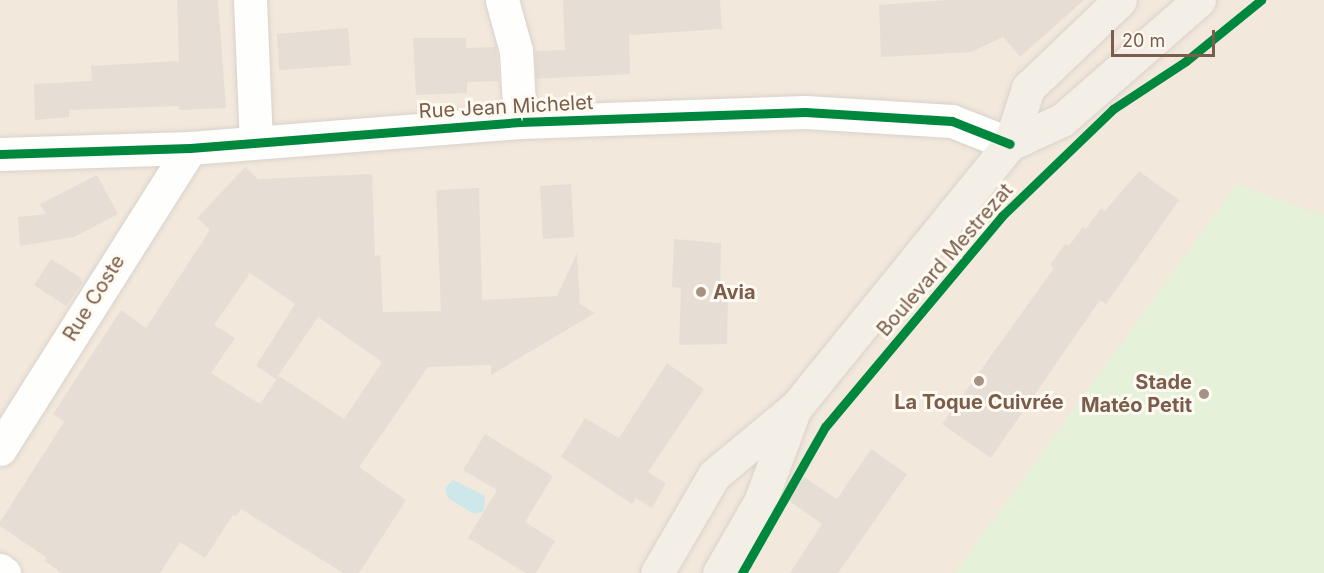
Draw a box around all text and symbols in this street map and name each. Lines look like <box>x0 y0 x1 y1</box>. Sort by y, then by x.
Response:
scale bar <box>1114 18 1218 56</box>
text: 20 m <box>1122 30 1165 51</box>
street label: Rue Jean Michelet <box>418 90 594 124</box>
street label: Boulevard Mestrezat <box>872 179 1018 341</box>
street label: Rue Coste <box>58 250 130 346</box>
place label: Avia <box>713 280 756 304</box>
marker: Avia <box>694 285 708 299</box>
place label: Stade Matéo Petit <box>1081 371 1192 418</box>
marker: La Toque Cuivrée <box>972 374 986 388</box>
marker: Stade Matéo Petit <box>1197 387 1211 401</box>
place label: La Toque Cuivrée <box>894 390 1064 414</box>

